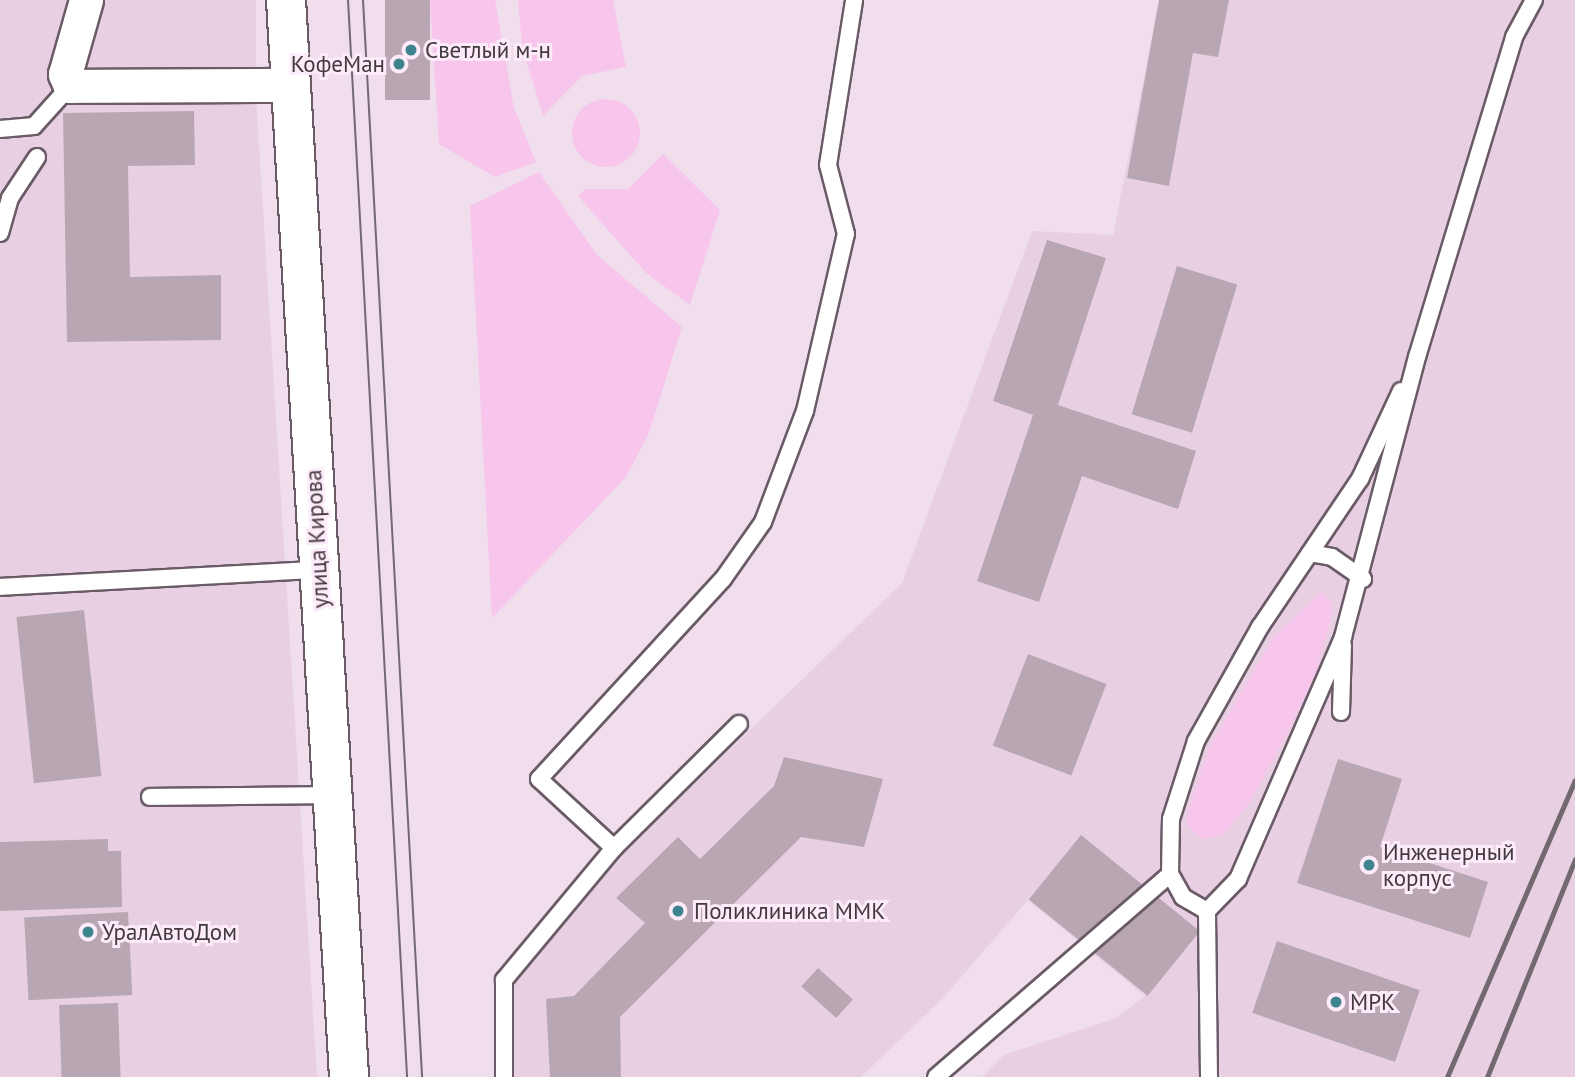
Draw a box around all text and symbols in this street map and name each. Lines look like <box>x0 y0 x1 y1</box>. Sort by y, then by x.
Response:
place label: Светлый м-н <box>425 36 551 64</box>
marker: Светлый м-н <box>403 42 419 58</box>
place label: КофеМан <box>291 50 385 78</box>
marker: КофеМан <box>391 56 407 72</box>
street label: улица Кирова <box>300 469 334 609</box>
place label: Инженерный корпус <box>1383 838 1514 892</box>
marker: Инженерный корпус <box>1361 857 1377 873</box>
place label: Поликлиника ММК <box>694 897 885 925</box>
marker: Поликлиника ММК <box>668 901 688 921</box>
place label: УралАвтоДом <box>102 918 237 946</box>
marker: УралАвтоДом <box>80 924 96 940</box>
place label: МРК <box>1350 988 1395 1016</box>
marker: МРК <box>1328 994 1344 1010</box>

